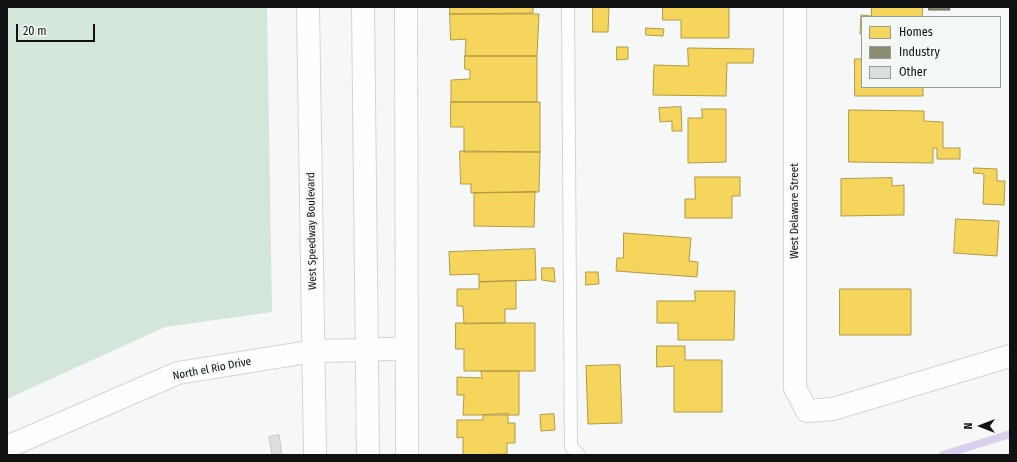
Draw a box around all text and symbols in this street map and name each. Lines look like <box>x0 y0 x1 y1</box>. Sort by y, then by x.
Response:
scale bar <box>18 16 97 42</box>
legend <box>861 16 1001 88</box>
text: 20 m <box>23 24 47 38</box>
text: Homes <box>899 25 933 39</box>
text: Industry <box>899 45 940 59</box>
text: Other <box>899 65 927 79</box>
street label: West Delaware Street <box>788 163 802 259</box>
street label: West Speedway Boulevard <box>304 172 320 290</box>
street label: North el Rio Drive <box>172 355 252 383</box>
north arrow <box>961 406 1001 446</box>
text: N <box>962 423 975 429</box>

